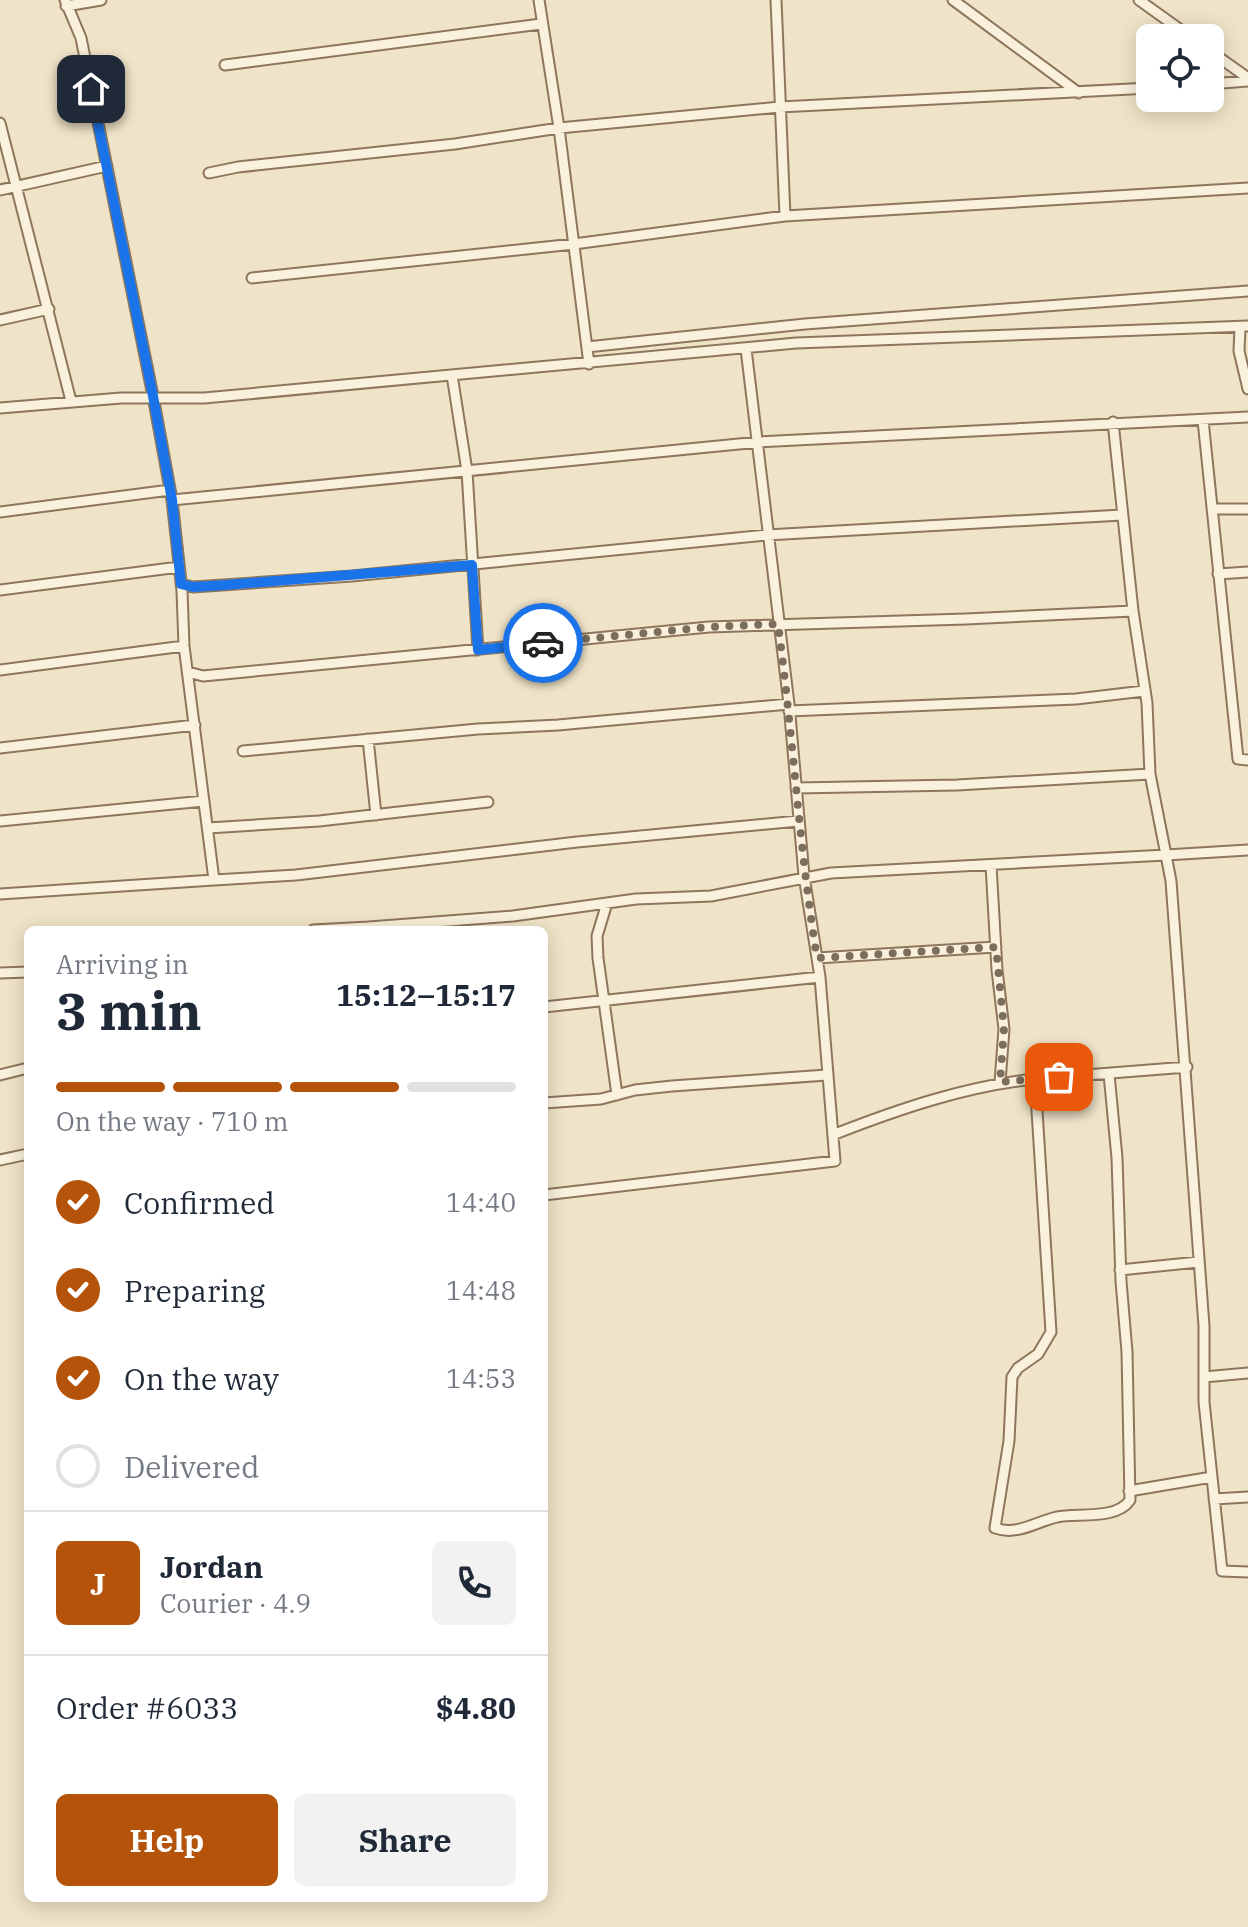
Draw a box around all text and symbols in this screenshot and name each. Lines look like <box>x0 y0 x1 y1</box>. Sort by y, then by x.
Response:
map controls <box>1136 24 1224 112</box>
button: locate <box>1136 24 1224 112</box>
pin <box>57 55 125 123</box>
icon: home <box>69 67 113 111</box>
courier <box>503 603 583 683</box>
icon: car <box>521 621 565 665</box>
text: Arriving in <box>56 947 189 981</box>
text: 15:12–15:17 <box>336 975 516 1014</box>
text: 3 min <box>56 977 202 1044</box>
pin <box>1025 1043 1093 1111</box>
icon: bag <box>1037 1055 1081 1099</box>
text: On the way · 710 m <box>56 1104 289 1138</box>
icon: check <box>56 1180 100 1224</box>
text: Confirmed <box>124 1183 275 1222</box>
text: 14:40 <box>446 1185 516 1219</box>
icon: check <box>56 1268 100 1312</box>
text: Preparing <box>124 1271 265 1310</box>
text: 14:48 <box>446 1273 516 1307</box>
icon: check <box>56 1356 100 1400</box>
text: On the way <box>124 1359 279 1398</box>
text: 14:53 <box>446 1361 516 1395</box>
text: Delivered <box>124 1447 259 1486</box>
button: phone <box>432 1541 516 1625</box>
text: Jordan <box>160 1547 263 1586</box>
text: J <box>90 1564 106 1603</box>
text: Courier · 4.9 <box>160 1586 311 1620</box>
text: Order #6033 <box>56 1688 238 1727</box>
text: $4.80 <box>436 1688 516 1727</box>
button: Help <box>56 1794 278 1886</box>
button: Share <box>294 1794 516 1886</box>

